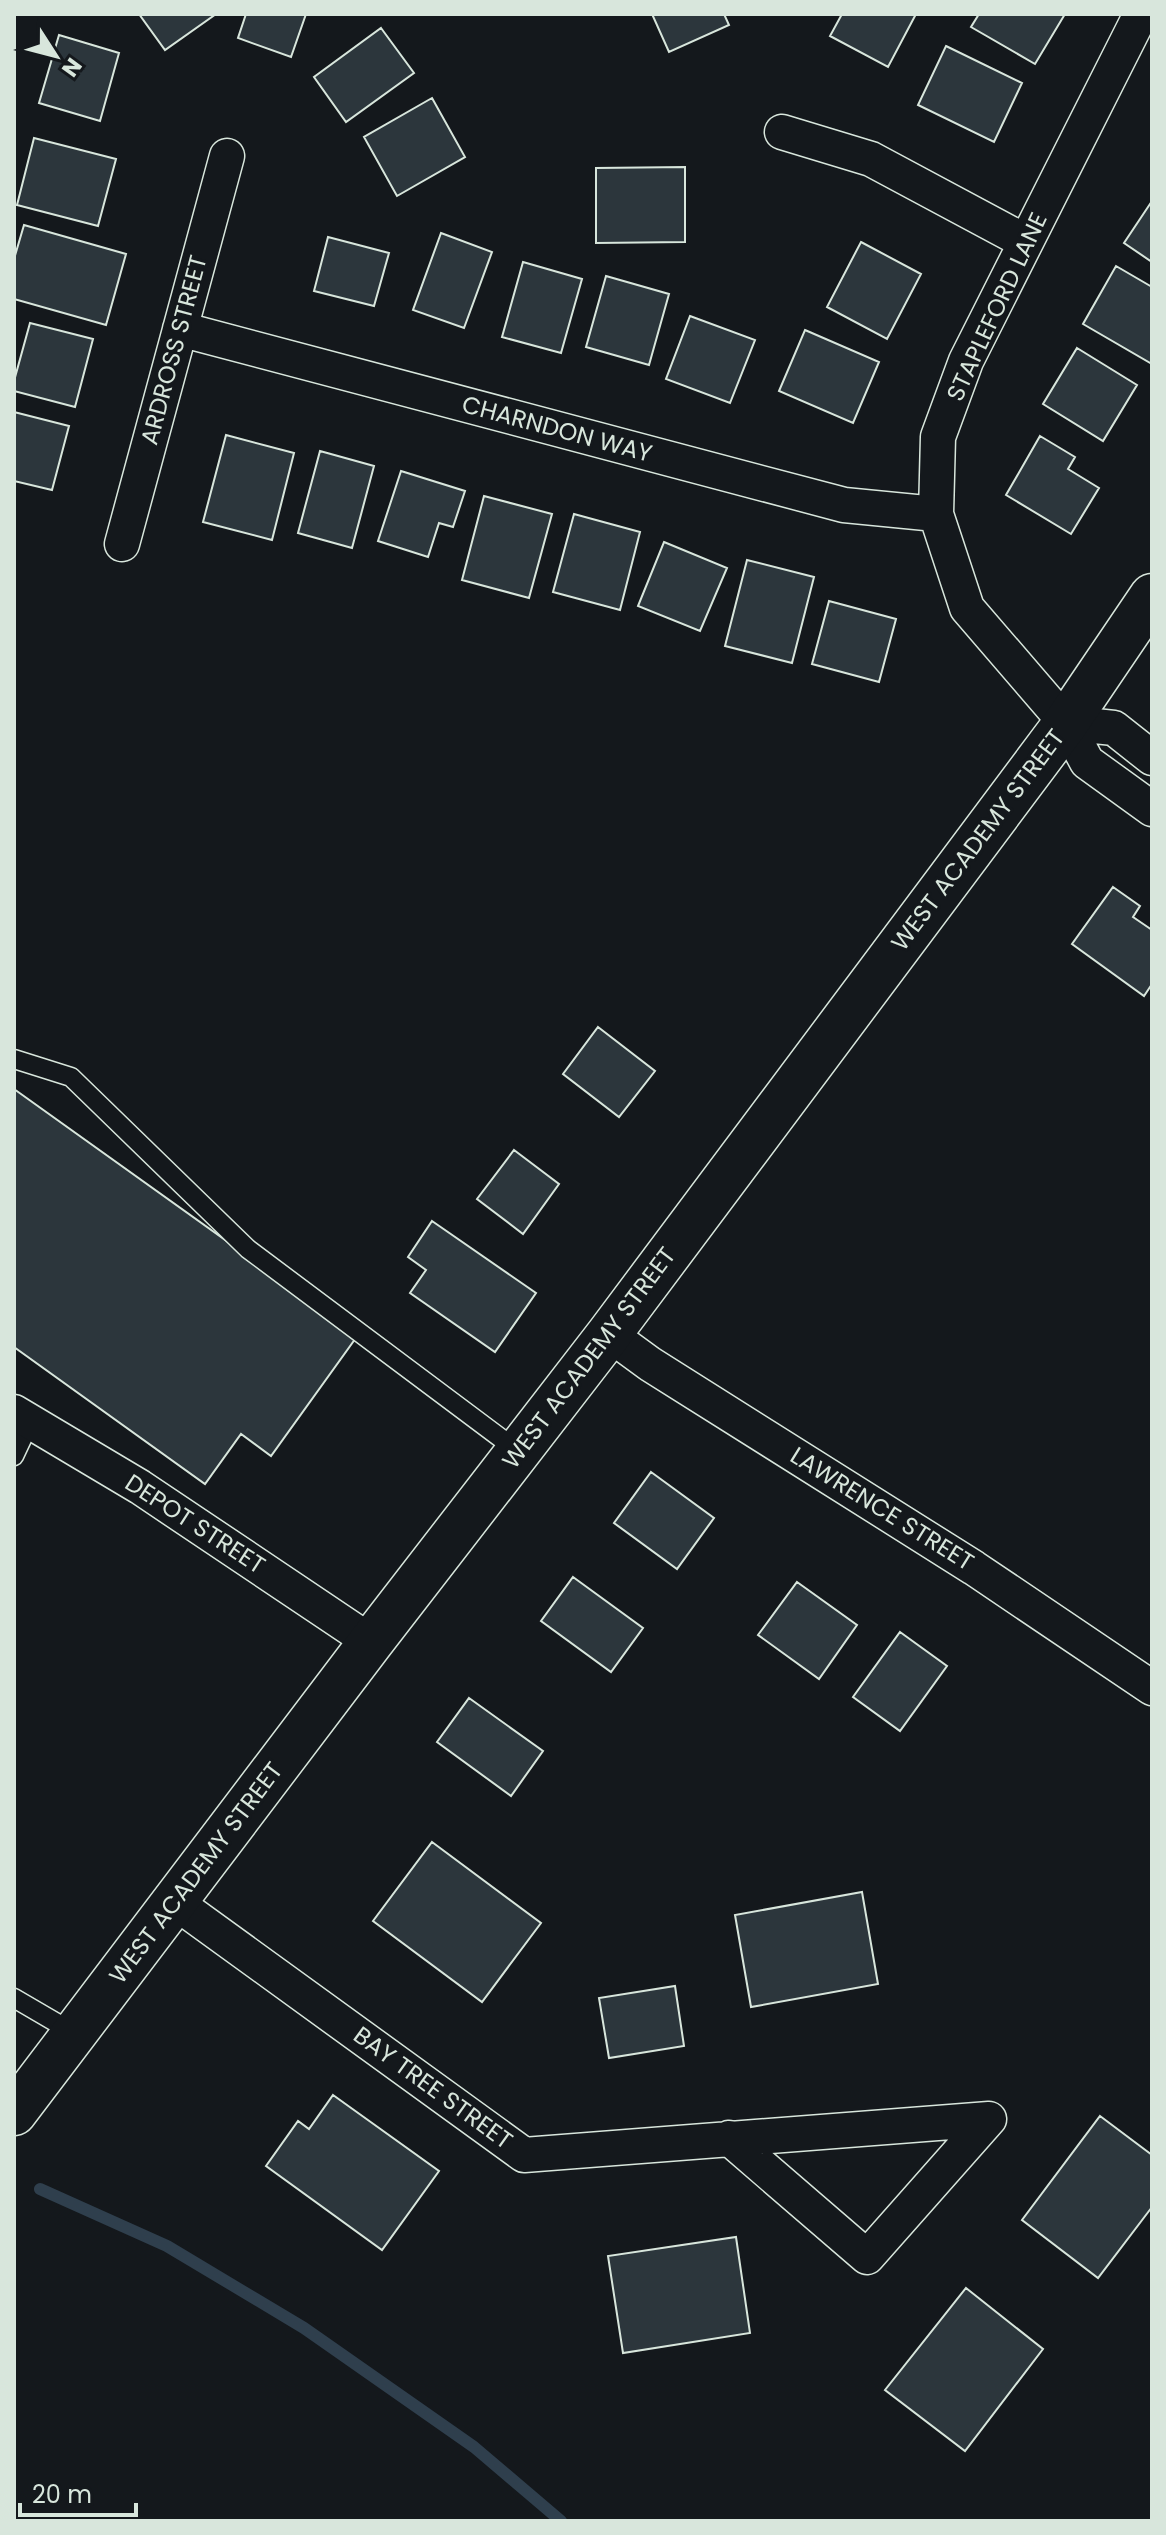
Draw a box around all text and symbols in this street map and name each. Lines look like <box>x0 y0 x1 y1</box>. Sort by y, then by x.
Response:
north arrow <box>16 16 96 96</box>
text: N <box>54 52 89 83</box>
street label: STAPLEFORD LANE <box>938 207 1055 406</box>
street label: ARDROSS STREET <box>132 251 215 448</box>
street label: CHARNDON WAY <box>458 387 656 470</box>
street label: WEST ACADEMY STREET <box>883 722 1072 957</box>
street label: WEST ACADEMY STREET <box>494 1240 683 1475</box>
street label: LAWRENCE STREET <box>784 1439 980 1578</box>
street label: DEPOT STREET <box>119 1466 272 1581</box>
street label: WEST ACADEMY STREET <box>101 1755 290 1990</box>
street label: BAY TREE STREET <box>347 2019 520 2157</box>
scale bar <box>20 2467 136 2517</box>
text: 20 m <box>32 2478 92 2511</box>

